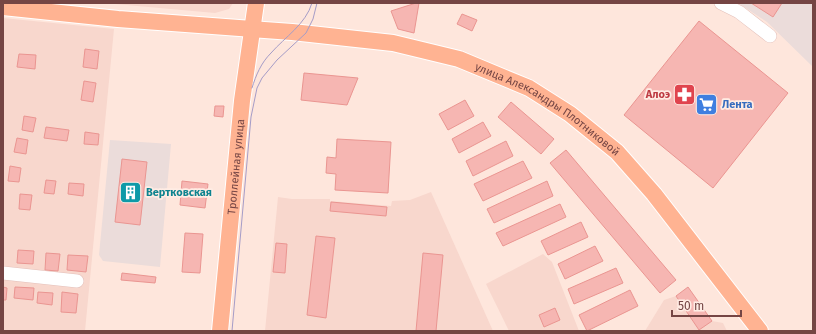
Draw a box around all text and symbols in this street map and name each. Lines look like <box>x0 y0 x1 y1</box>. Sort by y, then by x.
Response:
street label: улица Александры Плотниковой <box>473 60 622 159</box>
pharmacy icon: Алоэ <box>672 81 698 107</box>
place label: Алоэ <box>645 88 670 101</box>
supermarket icon: Лента <box>693 91 719 117</box>
place label: Лента <box>722 98 753 111</box>
street label: Троллейная улица <box>225 118 247 215</box>
building icon: Вертковская <box>118 179 144 205</box>
place label: Вертковская <box>146 186 212 199</box>
scale bar <box>672 292 741 318</box>
text: 50 m <box>678 299 704 313</box>

